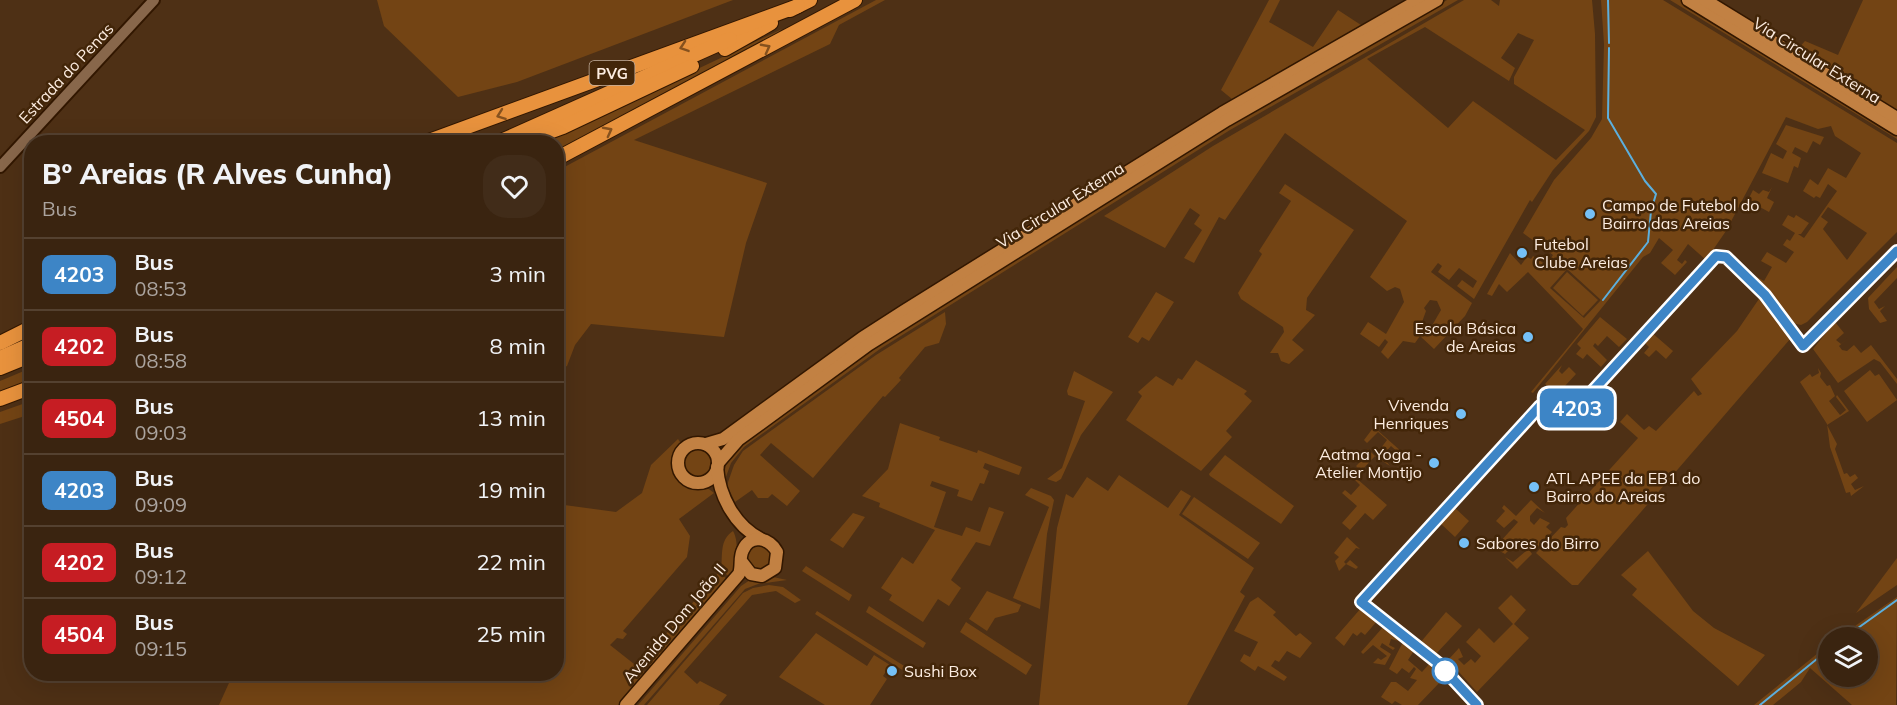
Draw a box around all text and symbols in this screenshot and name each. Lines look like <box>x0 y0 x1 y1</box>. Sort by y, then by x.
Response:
street label: Via Circular Externa <box>1749 13 1885 107</box>
street label: Estrada do Penas <box>14 19 118 127</box>
one-way arrow <box>679 39 690 52</box>
one-way arrow <box>760 44 771 55</box>
road number: PVG <box>590 61 634 85</box>
one-way arrow <box>496 108 507 121</box>
one-way arrow <box>602 127 612 138</box>
button: heart <box>483 155 546 218</box>
text: Bº Areias (R Alves Cunha) <box>42 156 393 191</box>
street label: Via Circular Externa <box>992 158 1128 252</box>
place label: Campo de Futebol do Bairro das Areias <box>1602 195 1759 233</box>
text: Bus <box>42 196 77 221</box>
marker: Campo de Futebol do Bairro das Areias <box>1583 207 1597 221</box>
place label: Futebol Clube Areias <box>1534 234 1628 272</box>
marker: Futebol Clube Areias <box>1515 246 1529 260</box>
text: Bus <box>134 248 174 276</box>
text: 3 min <box>490 260 546 288</box>
text: 4203 <box>54 261 104 287</box>
text: 08:53 <box>134 276 187 301</box>
place label: Escola Básica de Areias <box>1415 318 1516 356</box>
text: Bus <box>134 320 174 348</box>
marker: Escola Básica de Areias <box>1521 330 1535 344</box>
text: 8 min <box>490 332 546 360</box>
text: 4202 <box>54 333 104 359</box>
text: 08:58 <box>134 348 187 373</box>
line badge: 4203 <box>1535 388 1619 428</box>
text: Bus <box>134 392 174 420</box>
place label: Vivenda Henriques <box>1374 395 1449 433</box>
text: 4203 <box>1552 395 1602 421</box>
text: 13 min <box>476 404 546 432</box>
text: 4504 <box>54 405 104 431</box>
marker: Vivenda Henriques <box>1454 407 1468 421</box>
text: 09:03 <box>134 420 187 445</box>
place label: Aatma Yoga - Atelier Montijo <box>1315 444 1422 482</box>
marker: Aatma Yoga - Atelier Montijo <box>1427 456 1441 470</box>
text: Bus <box>134 464 174 492</box>
place label: ATL APEE da EB1 do Bairro do Areias <box>1546 468 1700 506</box>
text: 19 min <box>476 476 546 504</box>
text: 4203 <box>54 477 104 503</box>
marker: ATL APEE da EB1 do Bairro do Areias <box>1527 480 1541 494</box>
text: 09:09 <box>134 492 187 517</box>
place label: Sabores do Birro <box>1476 533 1599 553</box>
text: Bus <box>134 536 174 564</box>
marker: Sabores do Birro <box>1457 536 1471 550</box>
text: 22 min <box>476 548 546 576</box>
text: 4202 <box>54 549 104 575</box>
street label: Avenida Dom João II <box>618 559 730 687</box>
text: 09:12 <box>134 564 187 589</box>
text: Bus <box>134 608 174 636</box>
text: 25 min <box>476 620 546 648</box>
text: 4504 <box>54 621 104 647</box>
map controls <box>1818 627 1878 687</box>
button: layers <box>1818 627 1878 687</box>
text: 09:15 <box>134 636 187 661</box>
unlabelled marker <box>1432 658 1458 684</box>
place label: Sushi Box <box>904 661 977 681</box>
marker: Sushi Box <box>885 664 899 678</box>

